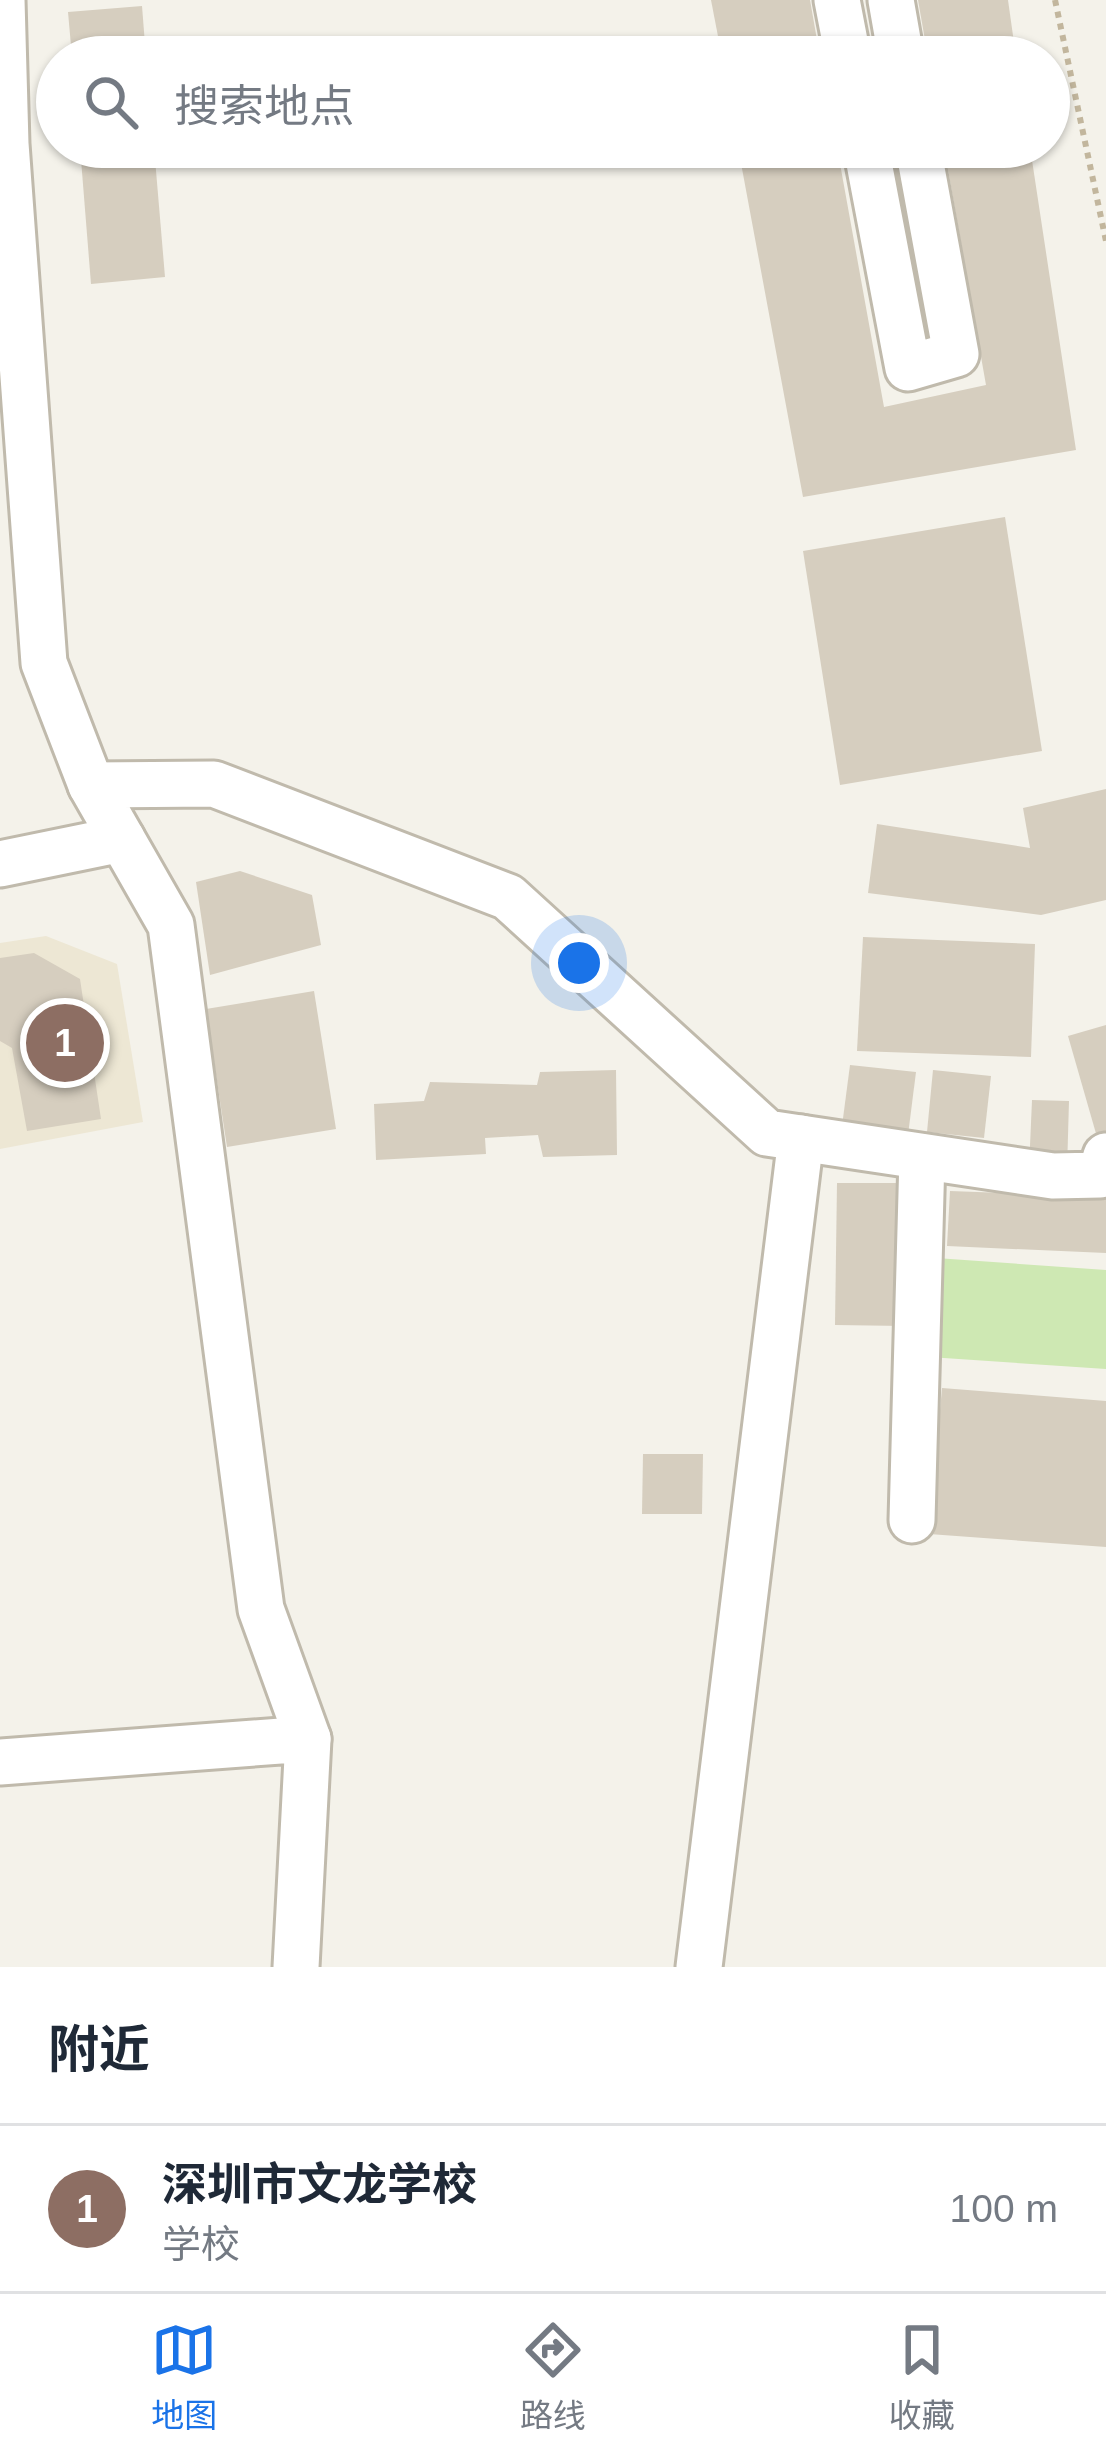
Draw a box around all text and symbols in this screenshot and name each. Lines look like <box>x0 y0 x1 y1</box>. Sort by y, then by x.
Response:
search box <box>36 36 1070 168</box>
icon: search <box>78 69 144 135</box>
text: 搜索地点 <box>174 81 354 132</box>
your location <box>549 933 609 993</box>
pin: 1 <box>26 998 104 1088</box>
text: 附近 <box>48 2021 150 2078</box>
text: 深圳市文龙学校 <box>162 2159 477 2210</box>
text: 1 <box>76 2187 98 2230</box>
text: 100 m <box>950 2187 1058 2230</box>
text: 学校 <box>162 2223 240 2266</box>
tab: 地图 <box>151 2317 217 2437</box>
tab: 路线 <box>520 2317 586 2437</box>
tab: 收藏 <box>889 2317 955 2437</box>

